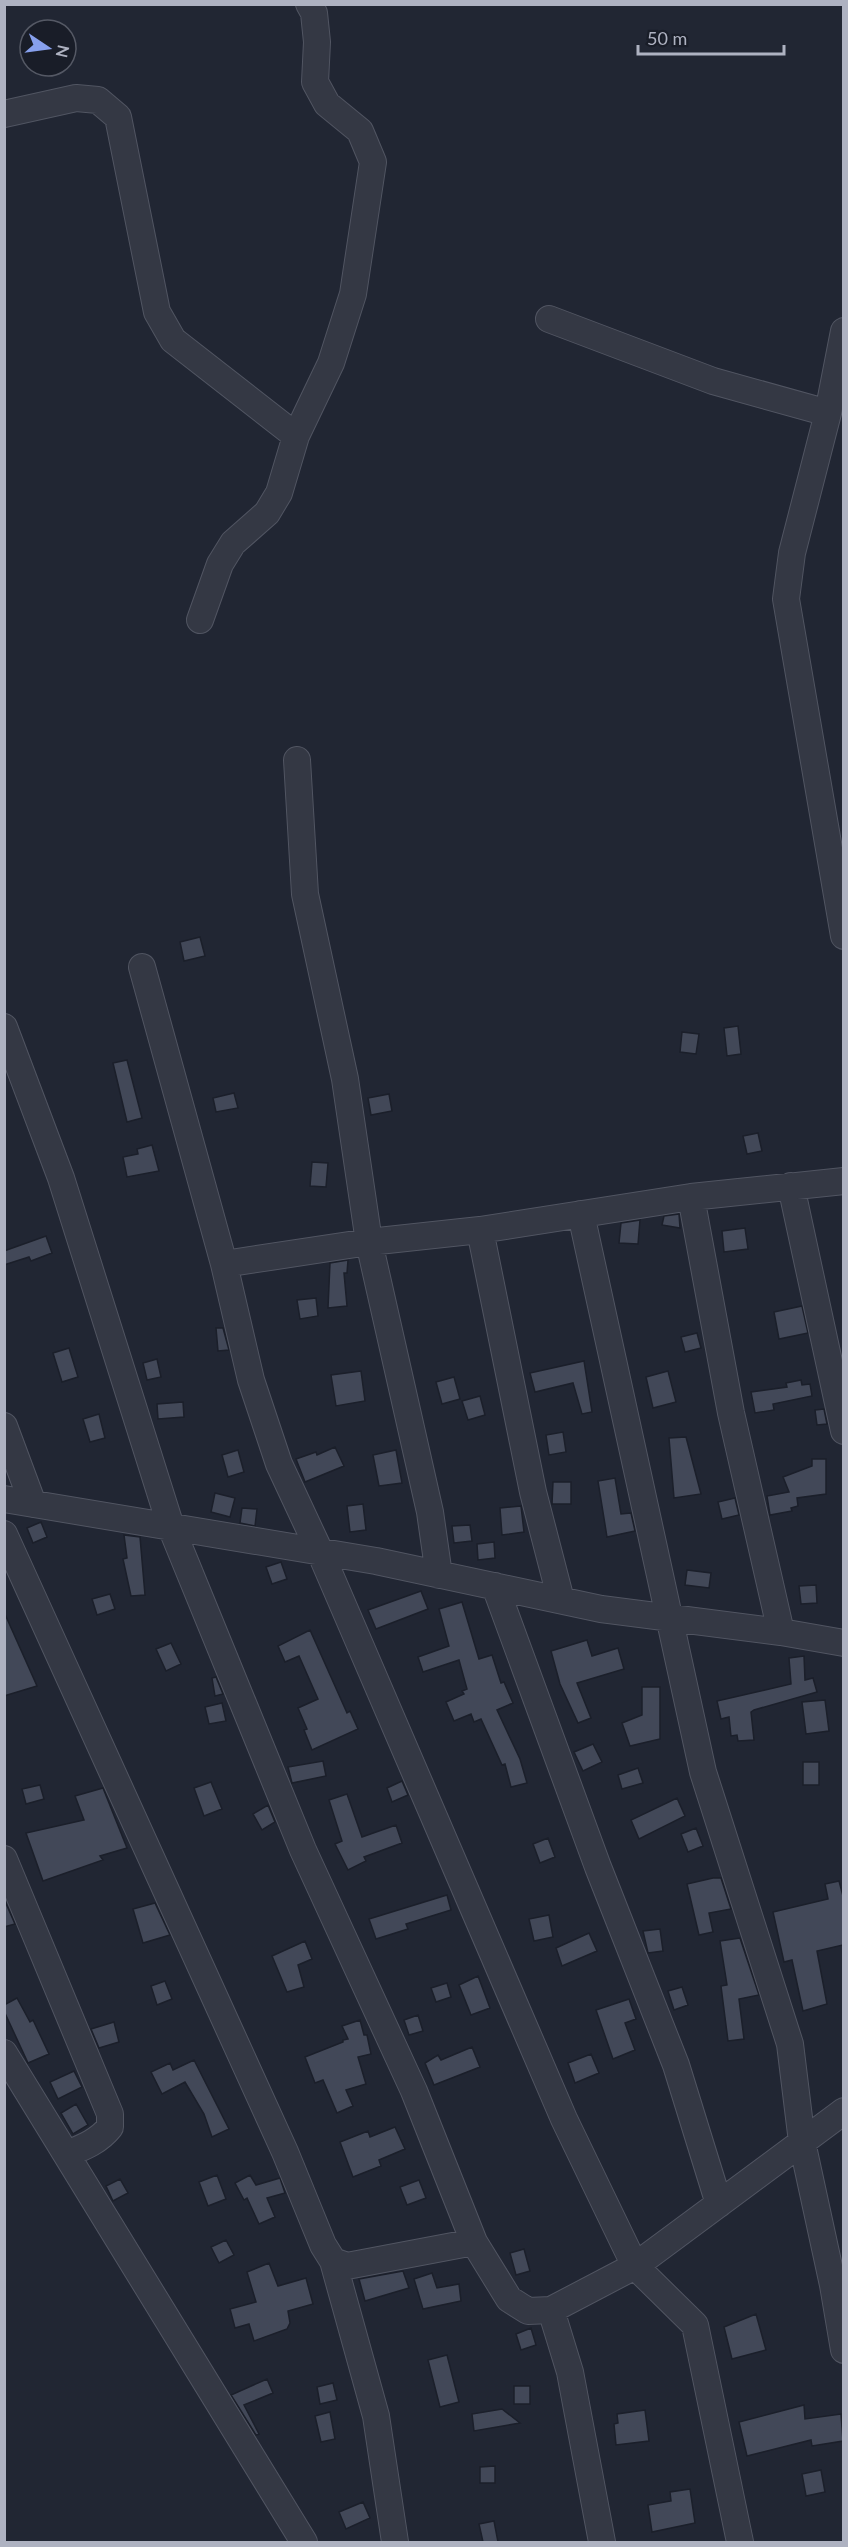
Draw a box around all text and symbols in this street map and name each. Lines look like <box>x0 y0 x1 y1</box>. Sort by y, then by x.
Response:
north arrow <box>18 18 78 78</box>
scale bar <box>638 18 784 56</box>
text: 50 m <box>647 27 687 49</box>
text: N <box>52 43 74 60</box>

